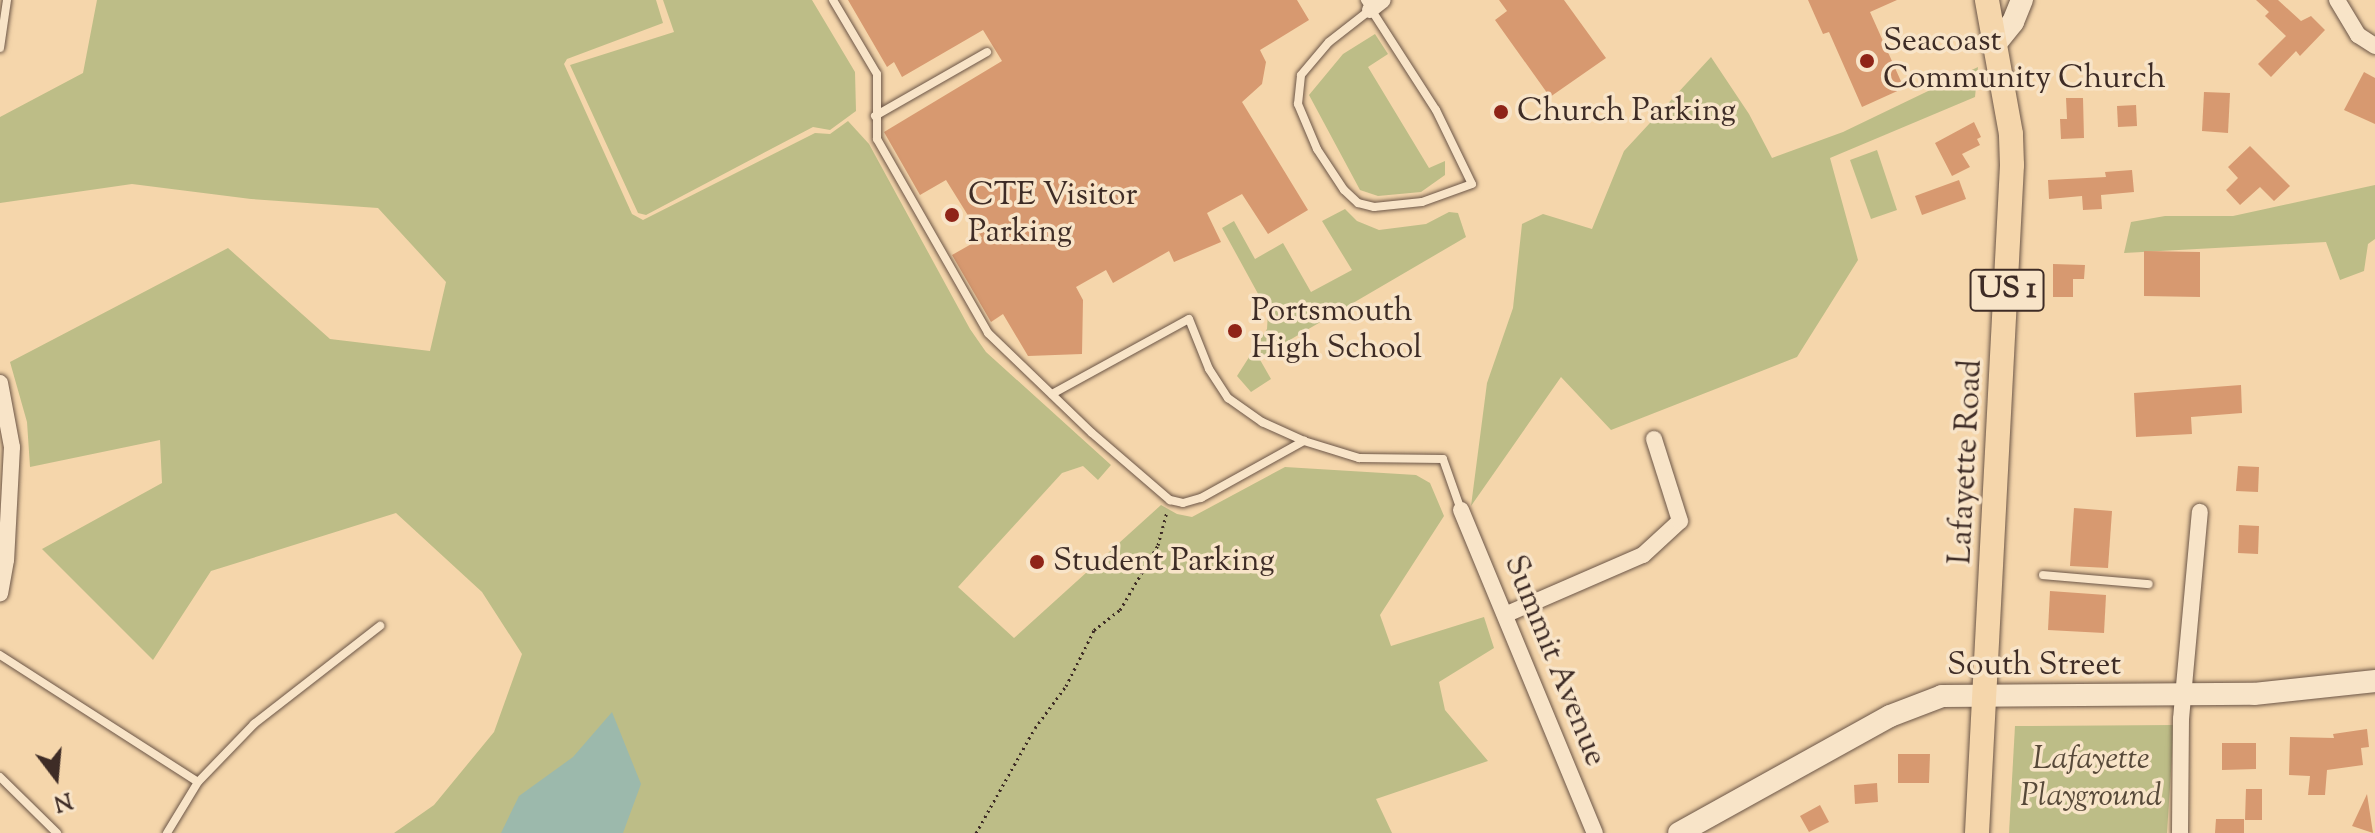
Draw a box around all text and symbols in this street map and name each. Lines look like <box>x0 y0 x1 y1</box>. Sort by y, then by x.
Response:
place label: Seacoast Community Church <box>1883 24 2166 99</box>
marker: Seacoast Community Church <box>1858 52 1876 70</box>
place label: Church Parking <box>1517 93 1736 131</box>
marker: Church Parking <box>1492 103 1510 121</box>
place label: CTE Visitor Parking <box>968 178 1137 253</box>
marker: CTE Visitor Parking <box>943 206 961 224</box>
road number: US 1 <box>1969 264 2045 316</box>
place label: Portsmouth High School <box>1251 294 1422 369</box>
marker: Portsmouth High School <box>1226 322 1244 340</box>
street label: Lafayette Road <box>1942 359 1992 565</box>
place label: Student Parking <box>1053 543 1275 581</box>
street label: Summit Avenue <box>1494 550 1614 772</box>
marker: Student Parking <box>1028 553 1046 571</box>
street label: South Street <box>1947 647 2121 685</box>
north arrow <box>16 737 96 817</box>
park label: Lafayette Playground <box>2020 742 2162 817</box>
text: N <box>50 782 75 818</box>

